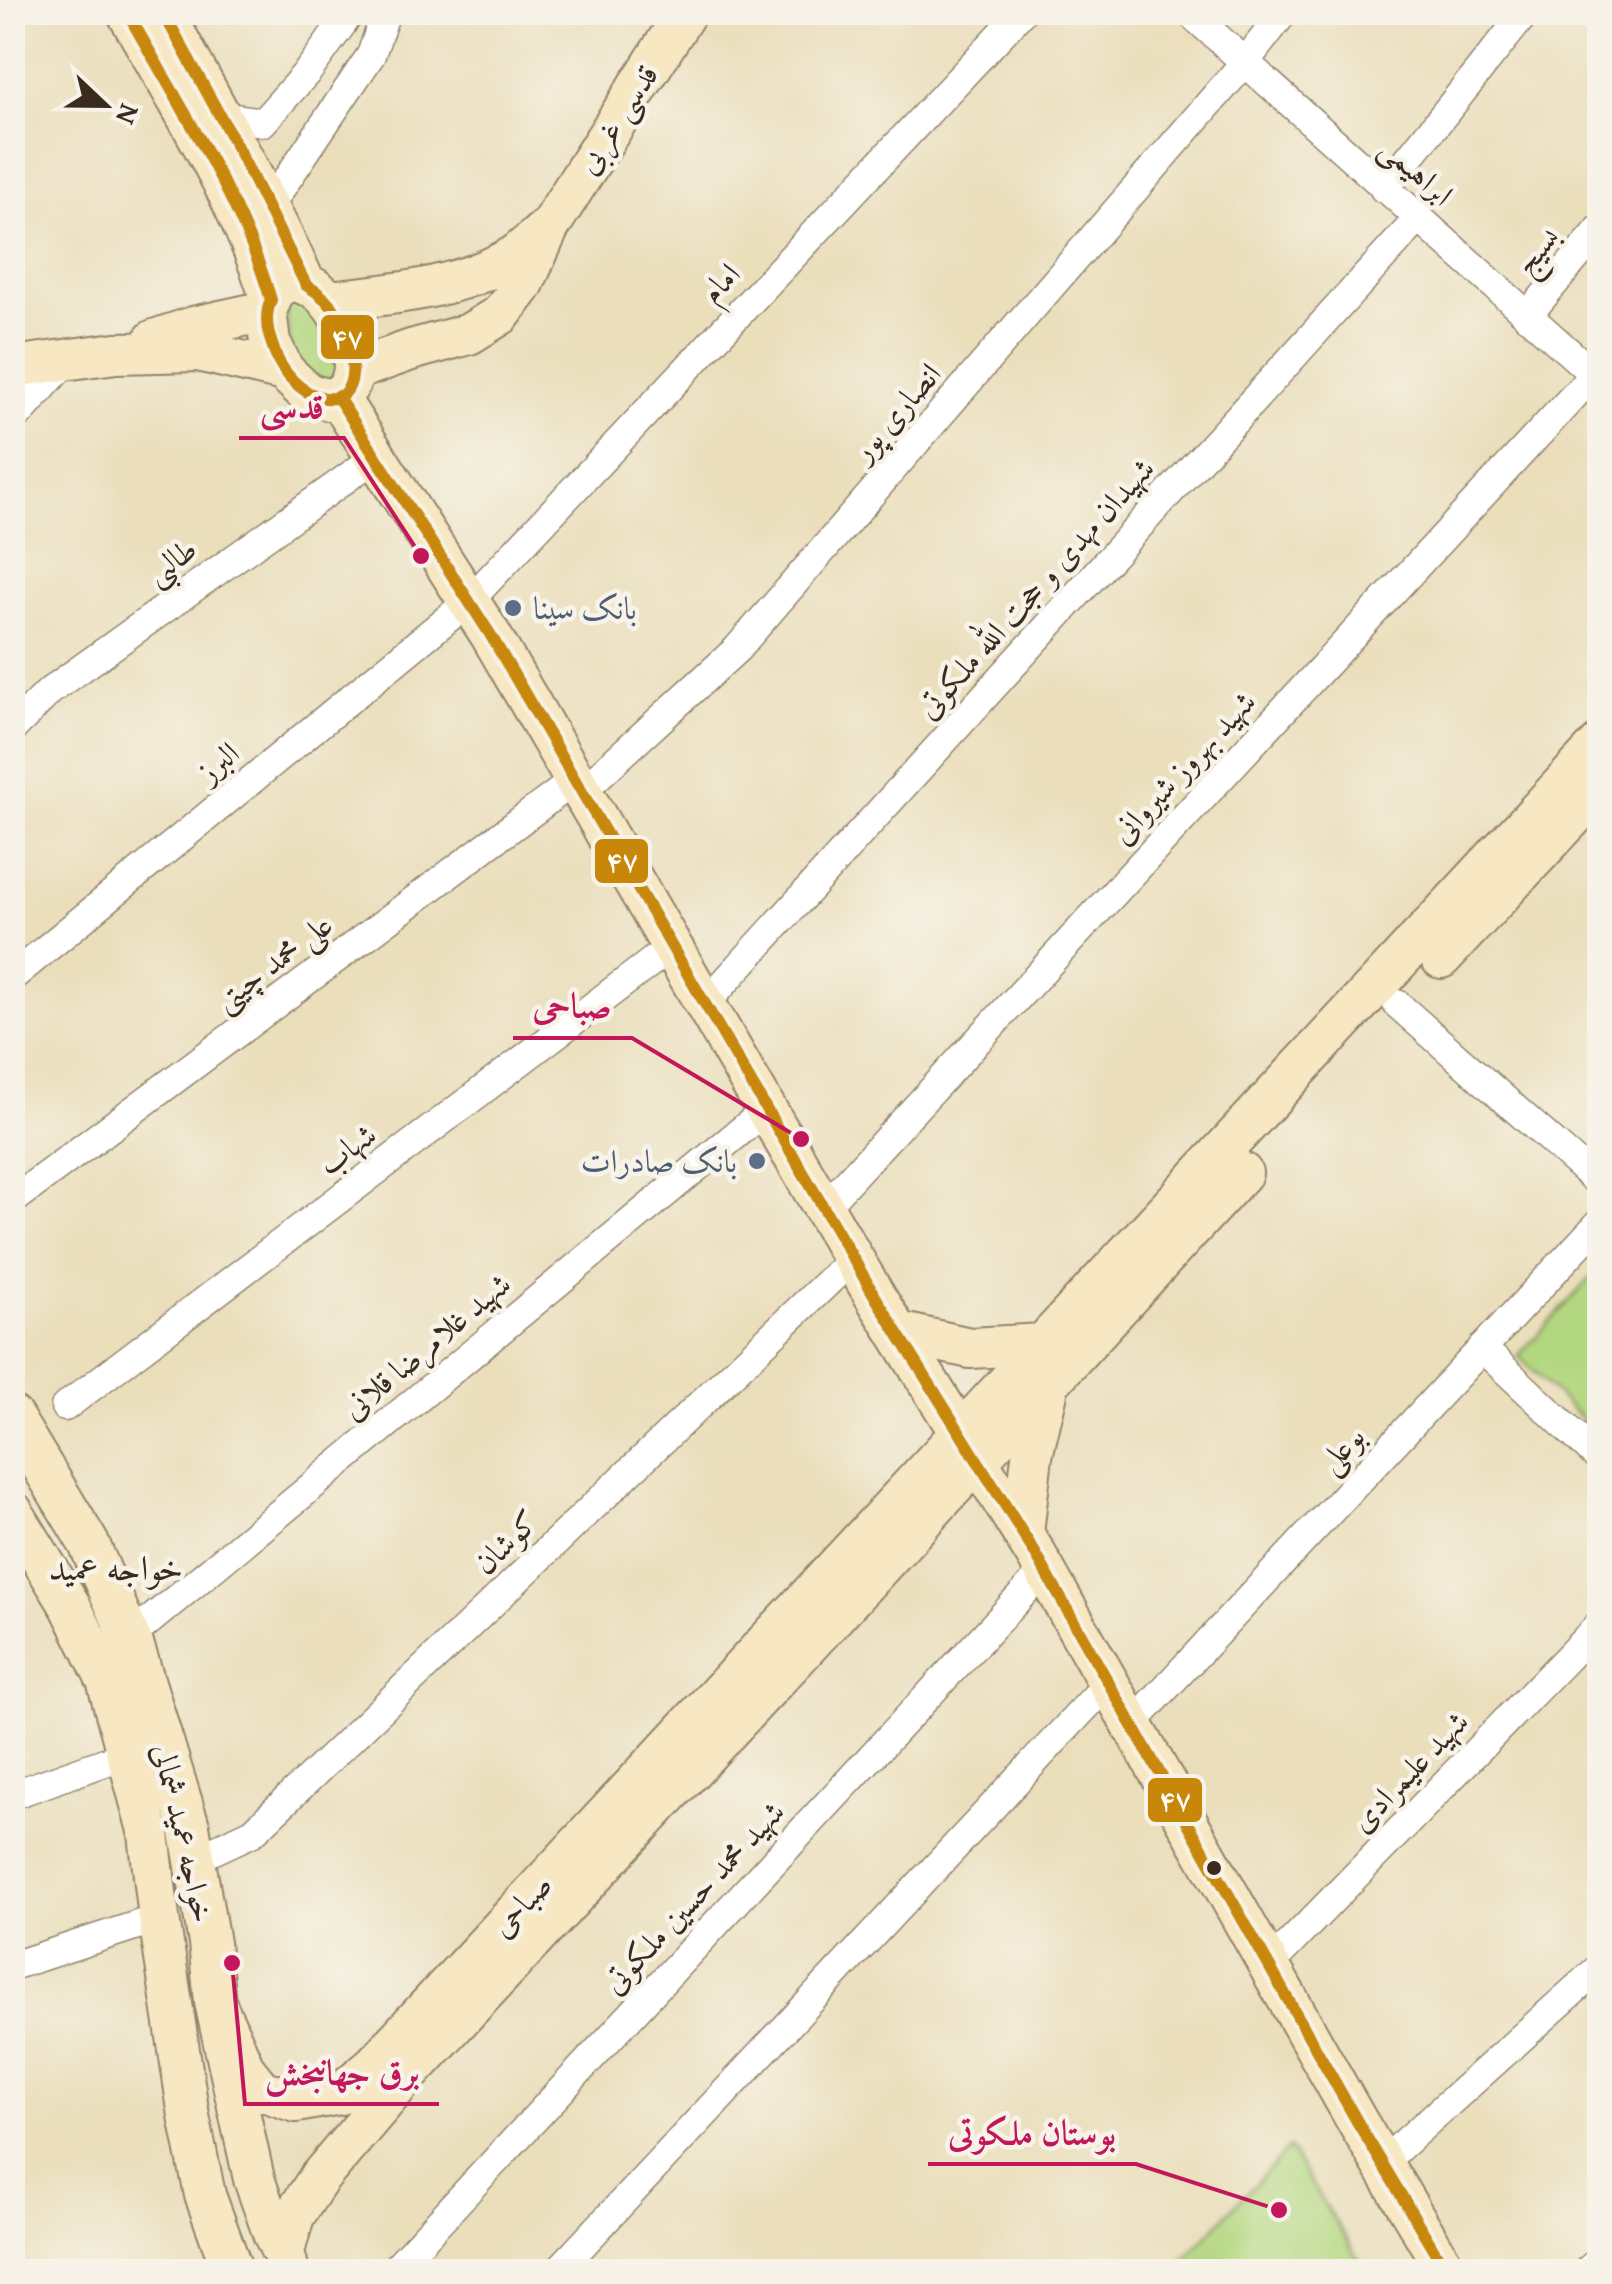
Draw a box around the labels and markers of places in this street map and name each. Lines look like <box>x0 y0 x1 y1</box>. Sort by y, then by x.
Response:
callout: قدسی <box>239 373 344 438</box>
place label: بانک سینا <box>533 584 637 631</box>
marker: بانک سینا <box>502 597 524 619</box>
callout: صباحی <box>513 973 632 1038</box>
place label: بانک صادرات <box>581 1137 737 1184</box>
marker: بانک صادرات <box>746 1150 768 1172</box>
unlabelled marker <box>1204 1858 1224 1878</box>
callout: برق جهانبخش <box>245 2039 439 2104</box>
callout: بوستان ملکوتی <box>928 2099 1136 2164</box>

